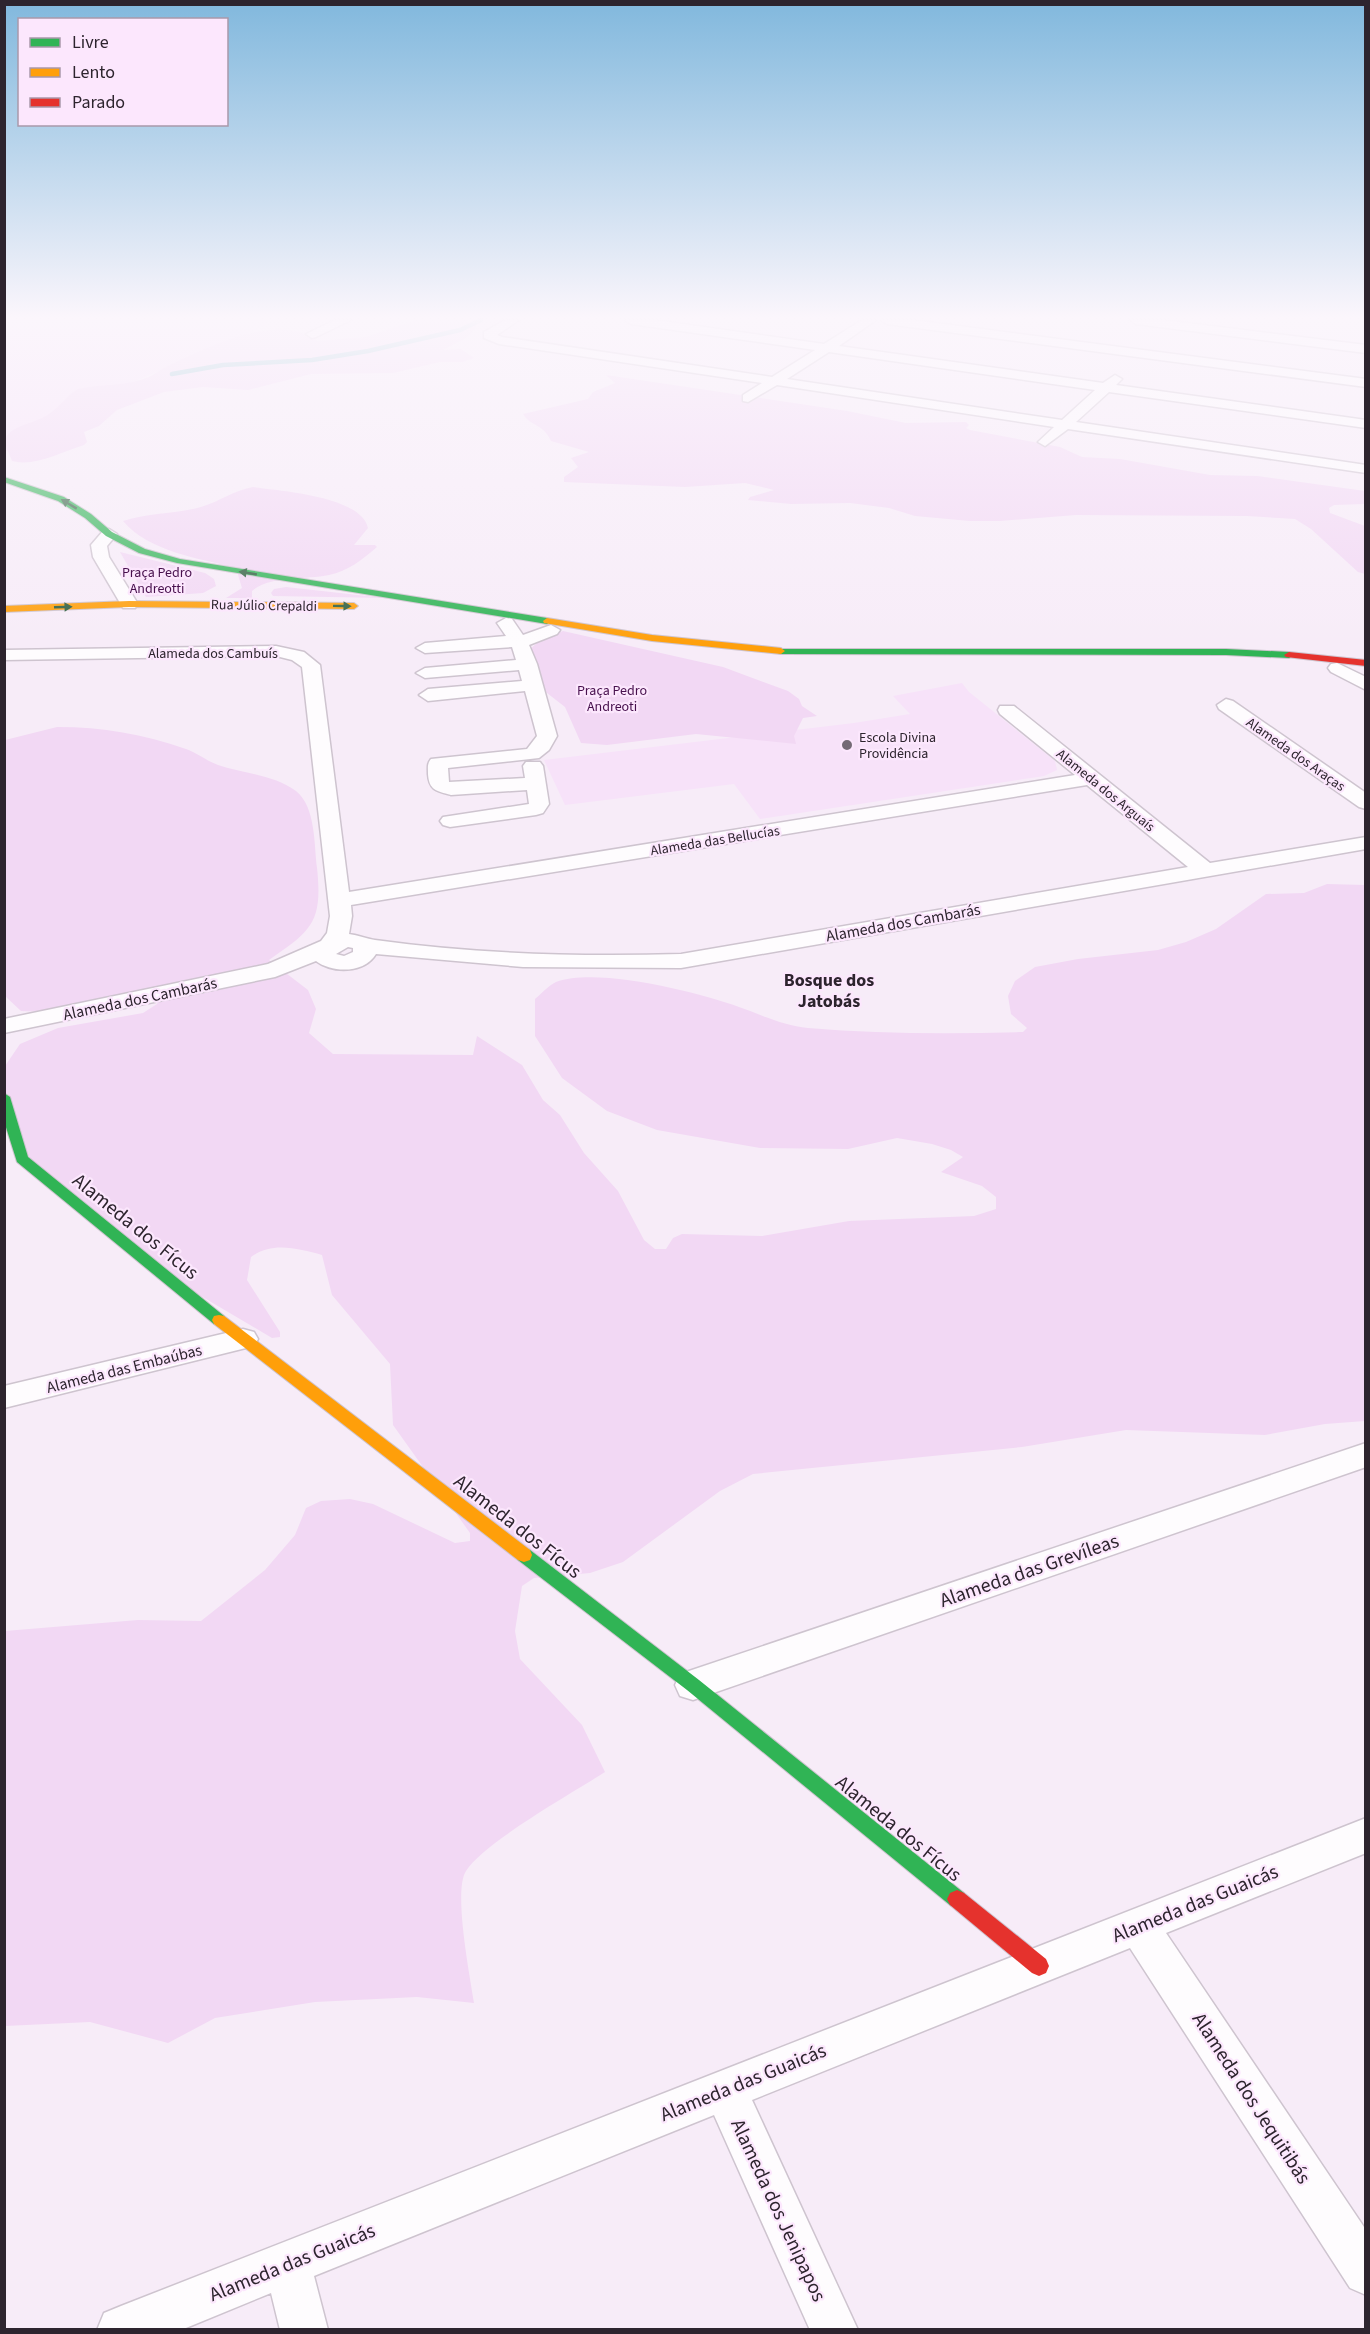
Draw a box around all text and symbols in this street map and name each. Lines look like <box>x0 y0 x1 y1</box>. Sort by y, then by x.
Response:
legend <box>18 18 228 126</box>
text: Livre <box>72 30 109 55</box>
text: Lento <box>72 60 115 85</box>
text: Parado <box>72 90 125 115</box>
one-way arrow <box>61 499 77 510</box>
park label: Praça Pedro Andreotti <box>122 563 192 599</box>
one-way arrow <box>238 568 257 577</box>
street label: Rua Júlio Crepaldi <box>211 595 317 617</box>
one-way arrow <box>332 601 351 611</box>
one-way arrow <box>53 602 72 611</box>
street label: Alameda dos Cambuís <box>148 644 278 664</box>
park label: Praça Pedro Andreoti <box>577 681 647 717</box>
street label: Alameda dos Araças <box>1242 713 1349 797</box>
place label: Escola Divina Providência <box>859 728 936 764</box>
marker: Escola Divina Providência <box>840 738 854 752</box>
street label: Alameda dos Arguaís <box>1052 745 1159 837</box>
street label: Alameda das Bellucías <box>649 821 781 861</box>
street label: Alameda dos Cambarás <box>824 898 983 947</box>
district label: Bosque dos Jatobás <box>784 968 874 1014</box>
street label: Alameda dos Cambarás <box>61 972 219 1026</box>
street label: Alameda dos Fícus <box>66 1167 204 1286</box>
street label: Alameda das Embaúbas <box>44 1339 205 1399</box>
street label: Alameda dos Fícus <box>448 1468 587 1586</box>
street label: Alameda das Grevíleas <box>936 1527 1123 1615</box>
street label: Alameda dos Fícus <box>829 1769 967 1888</box>
street label: Alameda das Guaicás <box>1108 1858 1283 1950</box>
street label: Alameda dos Jequitibás <box>1185 2007 1317 2190</box>
street label: Alameda das Guaicás <box>656 2037 831 2129</box>
street label: Alameda dos Jenipapos <box>723 2115 833 2306</box>
street label: Alameda das Guaicás <box>205 2217 380 2309</box>

